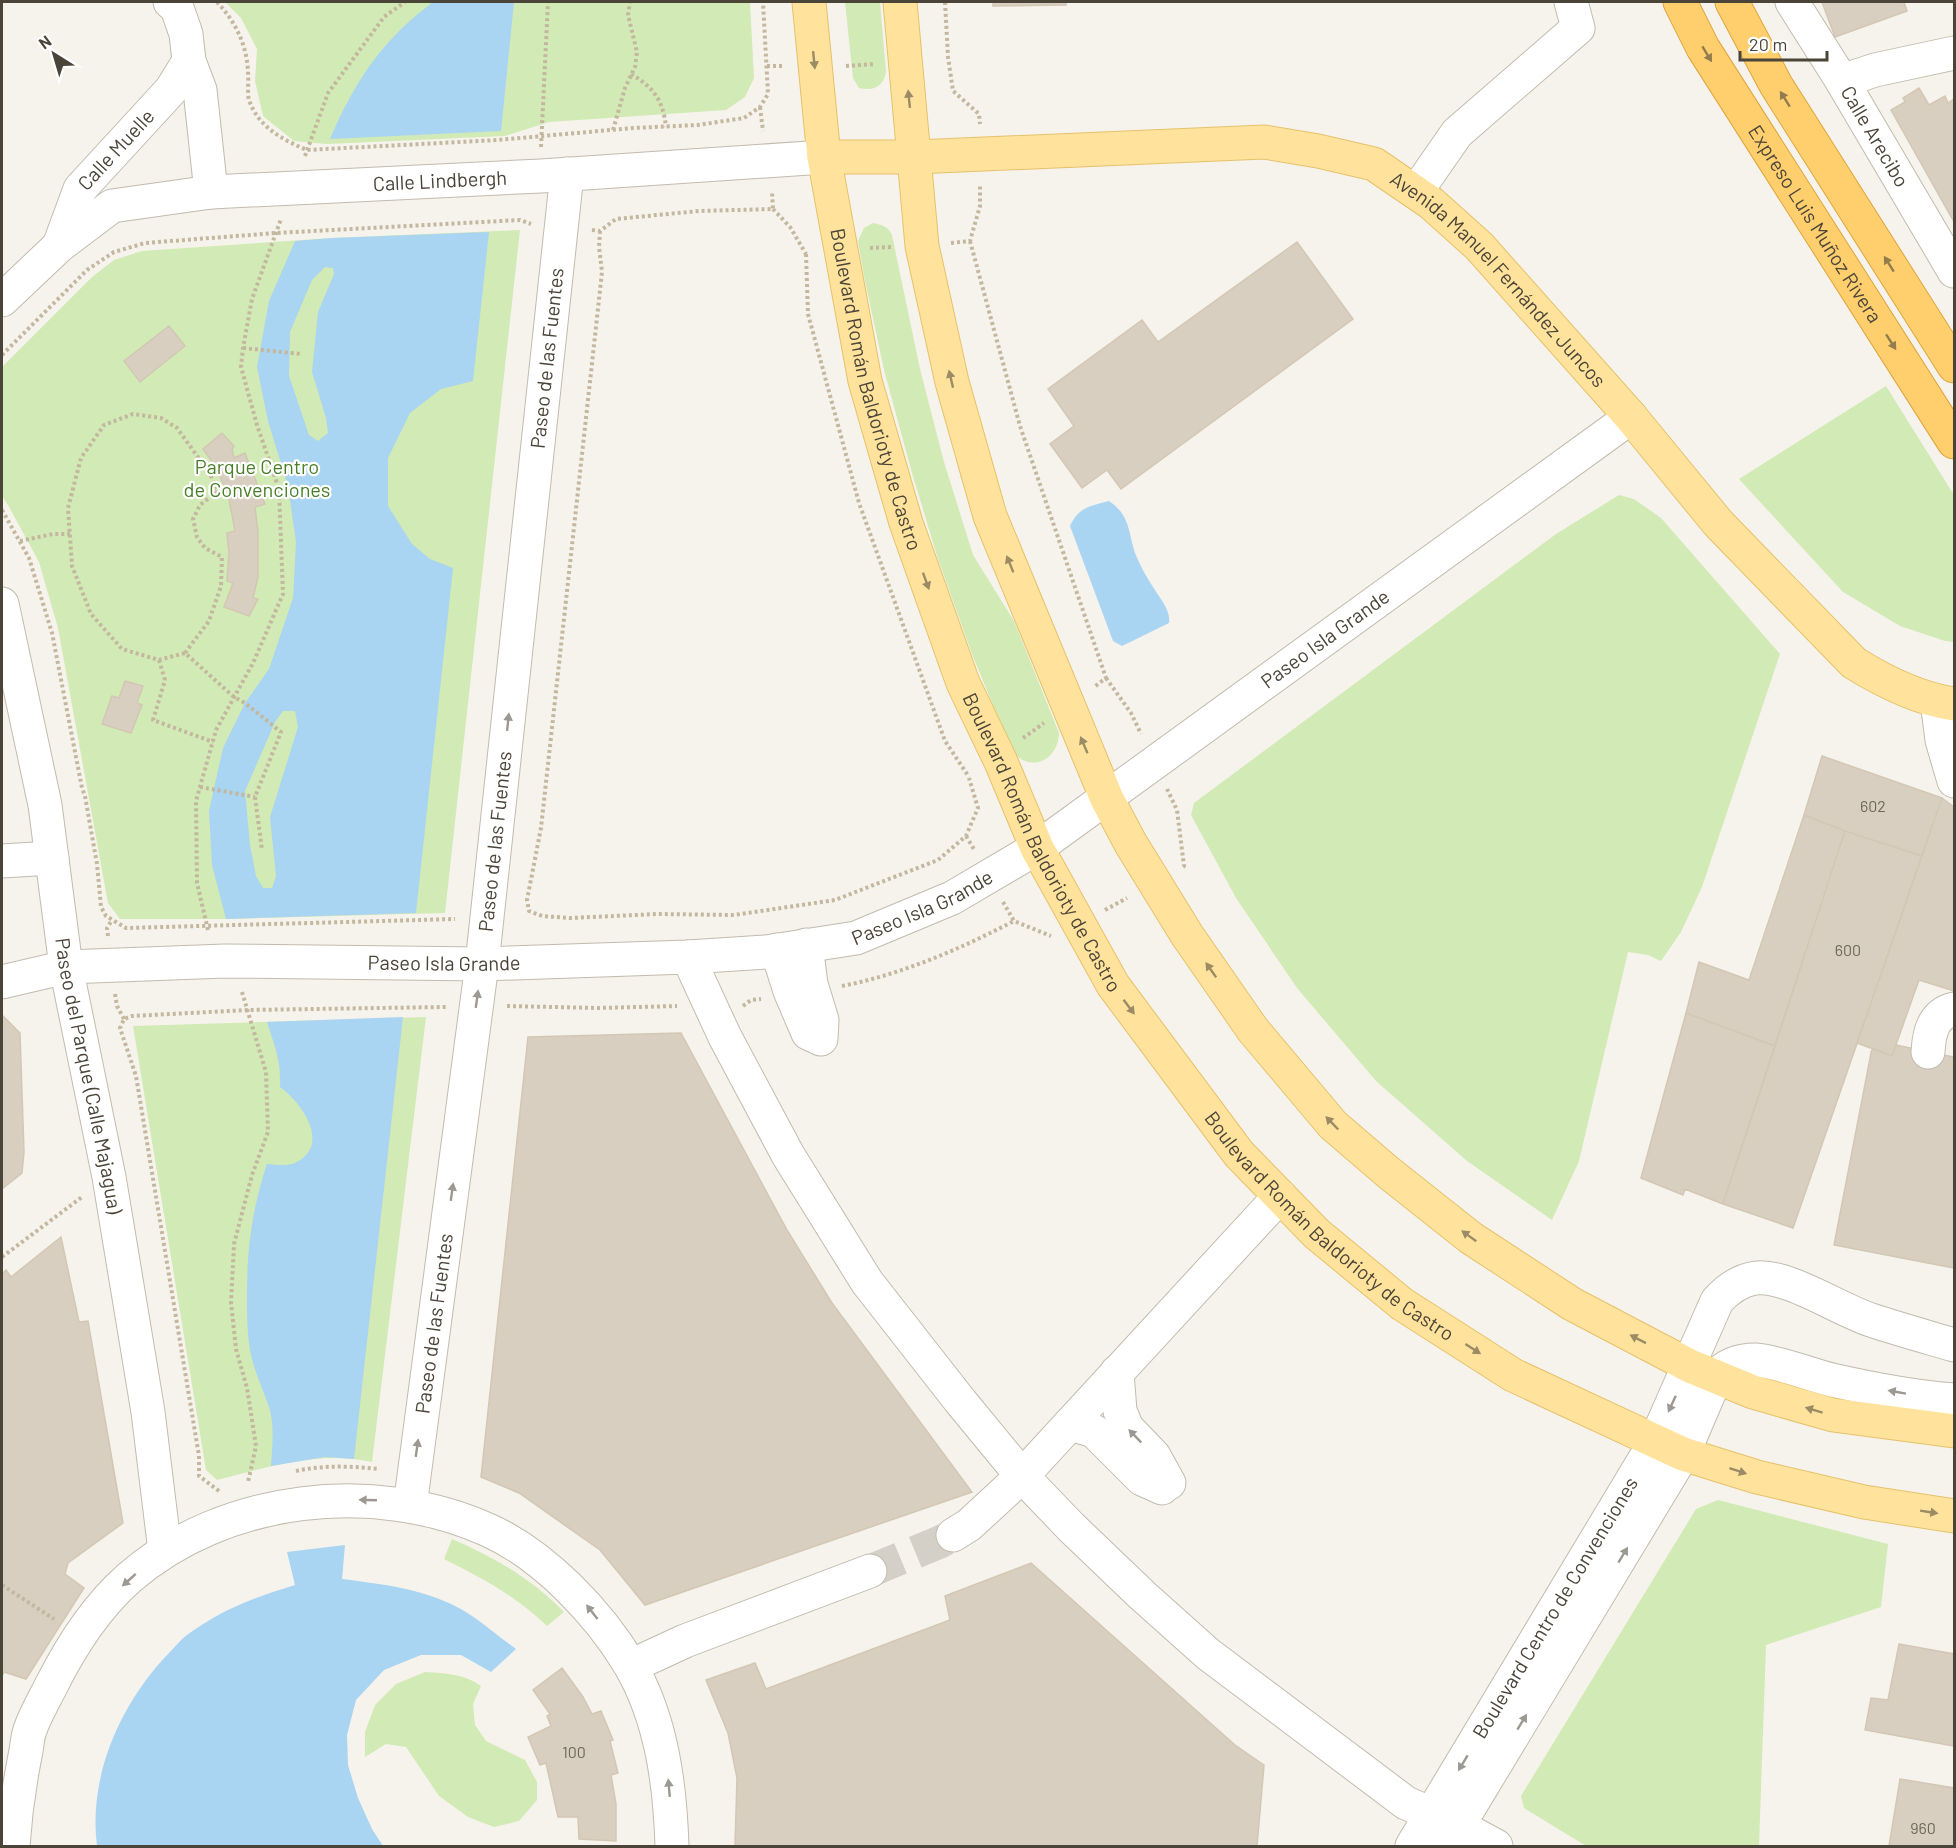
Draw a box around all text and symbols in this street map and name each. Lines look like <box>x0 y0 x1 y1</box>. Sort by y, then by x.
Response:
north arrow <box>24 24 84 84</box>
scale bar <box>1740 24 1827 62</box>
text: N <box>35 31 55 52</box>
text: 20 m <box>1749 33 1787 55</box>
one-way arrow <box>1701 46 1712 62</box>
one-way arrow <box>809 50 819 69</box>
street label: Calle Arecibo <box>1837 81 1915 191</box>
one-way arrow <box>904 89 914 108</box>
one-way arrow <box>1780 91 1791 107</box>
street label: Calle Muelle <box>72 104 159 195</box>
street label: Expreso Luis Muñoz Rivera <box>1744 120 1888 327</box>
street label: Calle Lindbergh <box>372 165 507 195</box>
street label: Avenida Manuel Fernández Juncos <box>1386 166 1612 392</box>
street label: Boulevard Román Baldorioty de Castro <box>826 226 928 553</box>
one-way arrow <box>1884 256 1895 272</box>
street label: Paseo de las Fuentes <box>525 267 568 450</box>
one-way arrow <box>1885 334 1896 350</box>
one-way arrow <box>946 369 956 388</box>
park label: Parque Centro de Convenciones <box>184 454 330 501</box>
one-way arrow <box>1005 555 1015 573</box>
one-way arrow <box>922 572 932 590</box>
street label: Paseo Isla Grande <box>1256 583 1394 693</box>
street label: Boulevard Román Baldorioty de Castro <box>958 689 1127 996</box>
one-way arrow <box>503 712 513 731</box>
one-way arrow <box>1079 736 1088 754</box>
street label: Paseo de las Fuentes <box>473 750 516 933</box>
house number: 602 <box>1860 796 1886 815</box>
street label: Paseo Isla Grande <box>848 864 997 950</box>
street label: Paseo del Parque (Calle Majagua) <box>51 936 128 1216</box>
house number: 600 <box>1835 940 1861 959</box>
street label: Paseo Isla Grande <box>368 950 521 975</box>
one-way arrow <box>1206 962 1217 978</box>
one-way arrow <box>473 989 482 1008</box>
one-way arrow <box>1123 1000 1135 1015</box>
street label: Boulevard Román Baldorioty de Castro <box>1200 1106 1459 1345</box>
one-way arrow <box>1325 1115 1339 1130</box>
one-way arrow <box>447 1183 456 1202</box>
one-way arrow <box>1462 1230 1478 1242</box>
street label: Paseo de las Fuentes <box>409 1232 457 1415</box>
one-way arrow <box>1629 1334 1647 1344</box>
one-way arrow <box>1465 1343 1481 1354</box>
one-way arrow <box>1887 1387 1906 1396</box>
one-way arrow <box>1668 1395 1677 1412</box>
one-way arrow <box>1805 1405 1823 1414</box>
one-way arrow <box>1128 1429 1142 1443</box>
one-way arrow <box>413 1438 422 1457</box>
one-way arrow <box>1729 1467 1747 1477</box>
street label: Boulevard Centro de Convenciones <box>1467 1472 1642 1742</box>
one-way arrow <box>358 1496 377 1505</box>
one-way arrow <box>1920 1507 1939 1516</box>
one-way arrow <box>1618 1546 1628 1563</box>
one-way arrow <box>121 1573 136 1587</box>
one-way arrow <box>585 1604 598 1620</box>
one-way arrow <box>1517 1714 1528 1730</box>
house number: 100 <box>562 1742 586 1761</box>
one-way arrow <box>1458 1755 1469 1771</box>
one-way arrow <box>664 1779 673 1798</box>
house number: 960 <box>1910 1818 1936 1837</box>

